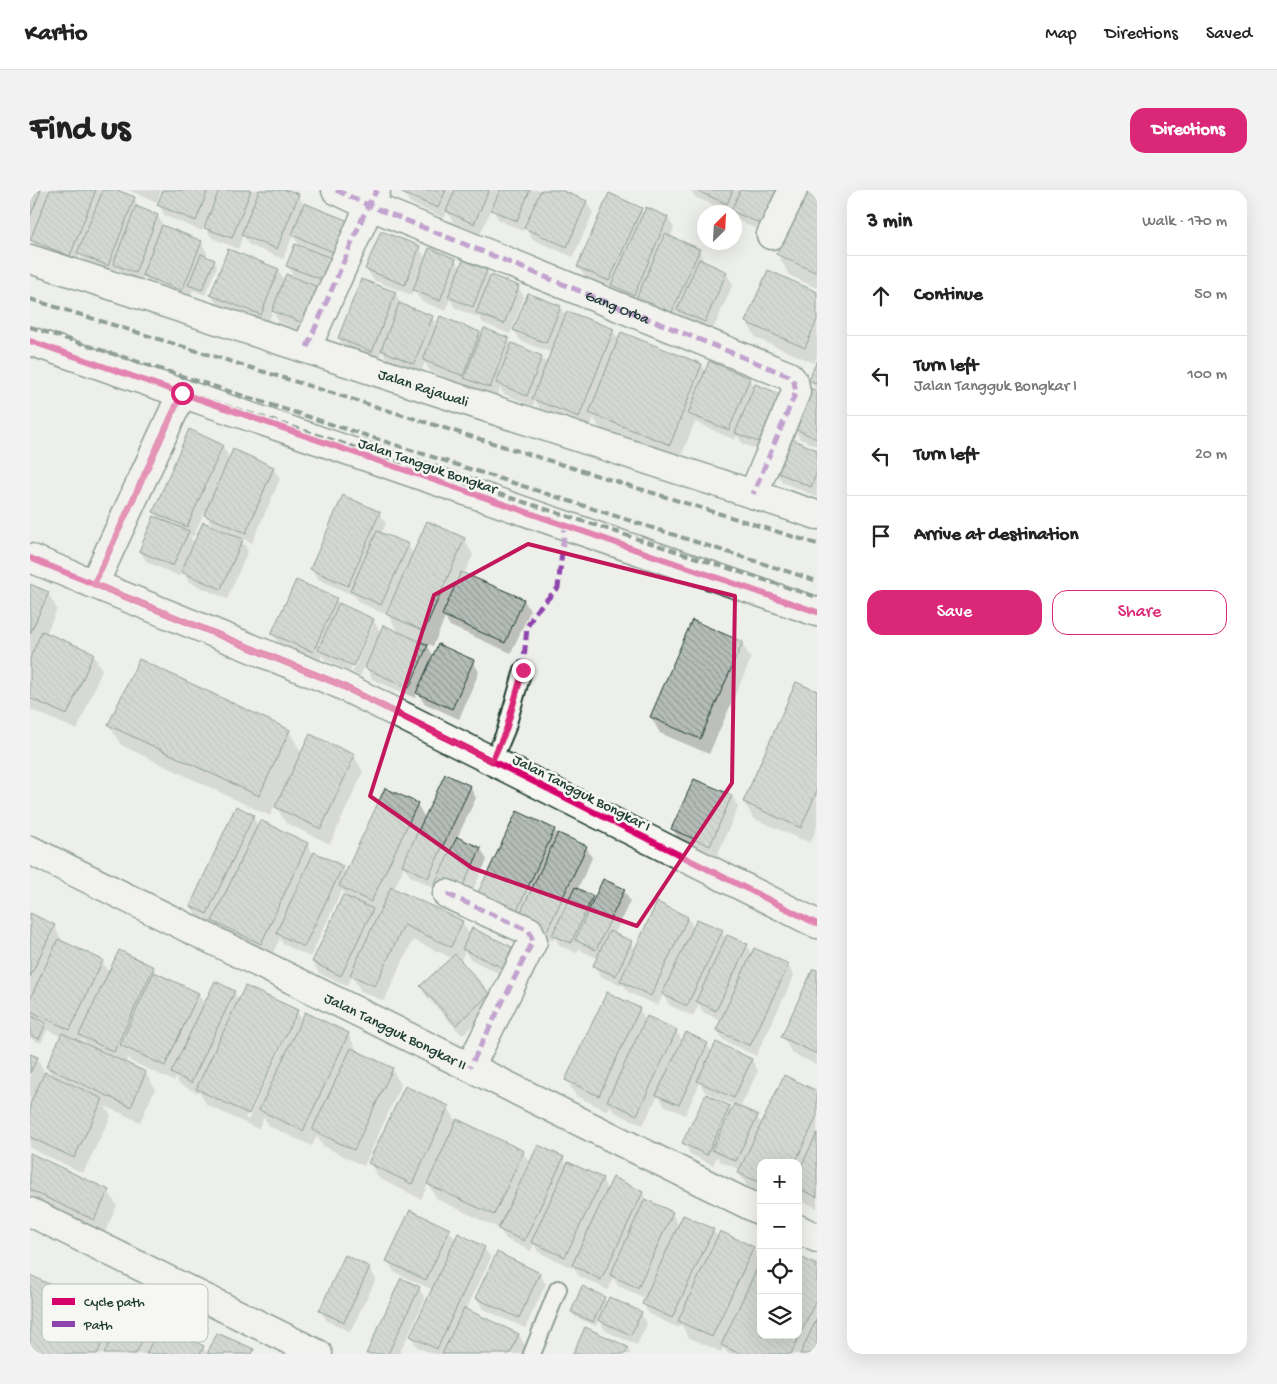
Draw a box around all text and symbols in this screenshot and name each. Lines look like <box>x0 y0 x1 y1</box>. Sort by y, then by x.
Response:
text: Kartio <box>25 20 88 49</box>
text: Map <box>1045 24 1077 45</box>
text: Directions <box>1105 24 1178 45</box>
text: Saved <box>1206 24 1252 45</box>
button: Directions <box>1130 108 1247 153</box>
text: Find us <box>30 110 130 151</box>
north arrow <box>697 205 742 250</box>
text: 3 min <box>867 210 912 235</box>
text: Walk · 170 m <box>1142 213 1227 232</box>
icon: ahead <box>867 282 895 310</box>
text: Continue <box>914 284 983 307</box>
text: 50 m <box>1194 286 1227 305</box>
street label: Gang Orba <box>582 287 652 330</box>
text: Turn left <box>914 355 978 378</box>
icon: left <box>867 362 895 390</box>
street label: Jalan Rajawali <box>376 366 471 412</box>
text: 100 m <box>1187 366 1227 385</box>
text: Jalan Tangguk Bongkar I <box>914 378 1077 397</box>
route start <box>171 382 194 405</box>
street label: Jalan Tangguk Bongkar <box>356 435 501 500</box>
icon: left <box>867 442 895 470</box>
text: Turn left <box>914 444 978 467</box>
text: 20 m <box>1195 446 1227 465</box>
icon: arrive <box>867 522 895 550</box>
text: Arrive at destination <box>914 524 1078 547</box>
button: Save <box>867 590 1042 635</box>
button: Share <box>1052 590 1227 635</box>
route end <box>512 659 535 682</box>
street label: Jalan Tangguk Bongkar I <box>509 751 653 836</box>
street label: Jalan Tangguk Bongkar II <box>321 990 469 1075</box>
map controls <box>757 1159 802 1339</box>
button: + <box>757 1159 802 1204</box>
button: − <box>757 1204 802 1249</box>
button: locate <box>757 1249 802 1294</box>
legend <box>42 1284 208 1342</box>
button: layers <box>757 1294 802 1339</box>
text: Cycle path <box>84 1295 145 1312</box>
text: Path <box>83 1318 113 1335</box>

